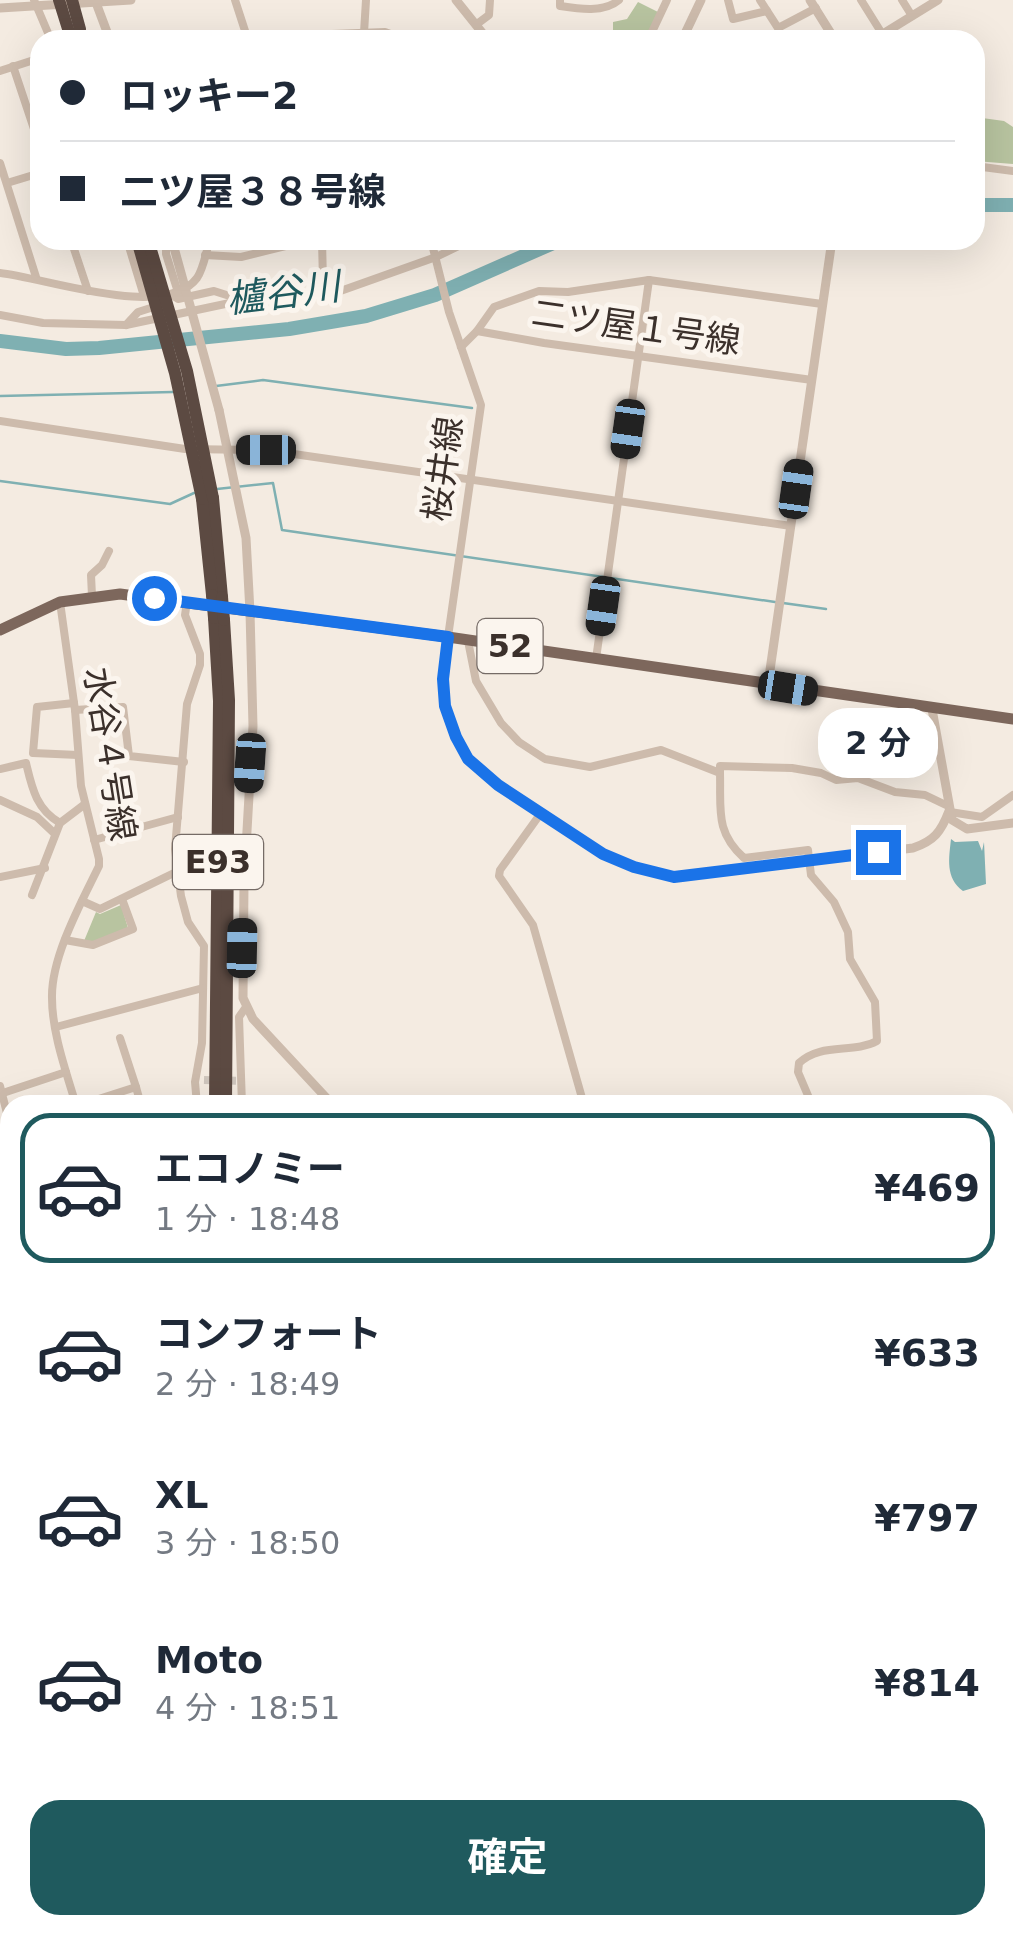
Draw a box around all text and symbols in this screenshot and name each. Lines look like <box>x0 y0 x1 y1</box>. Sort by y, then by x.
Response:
text: ロッキー2 <box>120 74 298 118</box>
text: 二ツ屋３８号線 <box>120 170 386 214</box>
water label: 櫨谷川 <box>224 264 346 322</box>
street label: 二ツ屋１号線 <box>529 293 743 361</box>
car <box>609 397 647 461</box>
street label: 桜井線 <box>416 414 470 524</box>
car <box>236 435 296 465</box>
car <box>777 457 815 521</box>
car <box>584 574 622 638</box>
route start <box>132 576 177 621</box>
road number: 52 <box>478 619 542 673</box>
street label: 水谷４号線 <box>77 664 143 844</box>
car <box>756 668 820 708</box>
callout: 2 分 <box>818 707 938 777</box>
text: 2 分 <box>845 724 911 762</box>
car <box>233 732 267 794</box>
route end <box>856 830 901 875</box>
road number: E93 <box>173 835 263 889</box>
car <box>226 918 258 978</box>
icon: car <box>35 1143 125 1233</box>
text: エコノミー <box>155 1147 345 1191</box>
text: ¥469 <box>874 1166 980 1210</box>
text: 1 分 · 18:48 <box>155 1200 340 1238</box>
icon: car <box>35 1308 125 1398</box>
text: コンフォート <box>155 1312 382 1356</box>
text: ¥633 <box>874 1331 980 1375</box>
text: 2 分 · 18:49 <box>155 1365 340 1403</box>
icon: car <box>35 1473 125 1563</box>
text: XL <box>155 1473 209 1517</box>
text: ¥797 <box>874 1496 980 1540</box>
text: 3 分 · 18:50 <box>155 1524 340 1562</box>
icon: car <box>35 1638 125 1728</box>
text: Moto <box>155 1638 263 1682</box>
text: ¥814 <box>874 1661 980 1705</box>
text: 4 分 · 18:51 <box>155 1689 340 1727</box>
button: 確定 <box>30 1800 985 1915</box>

